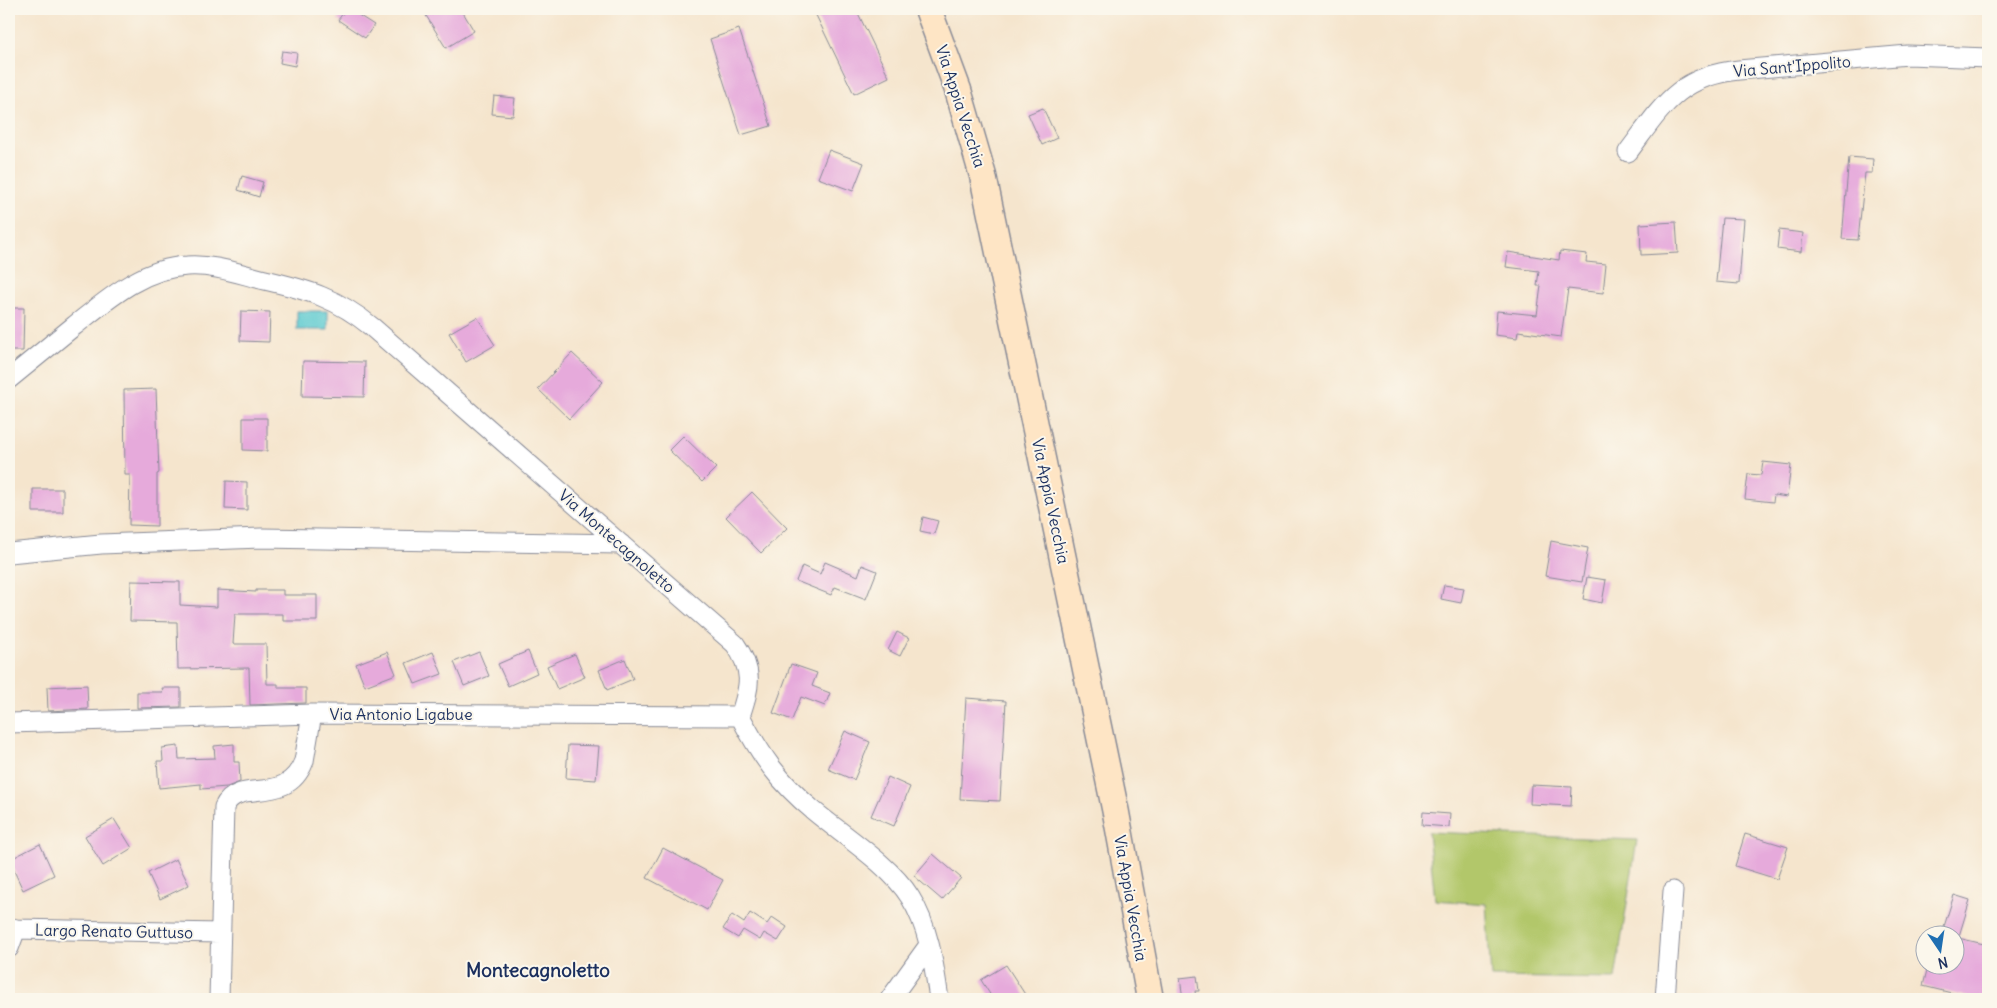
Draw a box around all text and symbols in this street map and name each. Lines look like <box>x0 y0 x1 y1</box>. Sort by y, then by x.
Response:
street label: Via Appia Vecchia <box>932 42 990 170</box>
street label: Via Sant'Ippolito <box>1732 51 1852 81</box>
street label: Via Appia Vecchia <box>1028 436 1074 566</box>
street label: Via Montecagnoletto <box>555 485 679 597</box>
street label: Via Antonio Ligabue <box>329 704 473 724</box>
street label: Via Appia Vecchia <box>1110 833 1152 963</box>
street label: Largo Renato Guttuso <box>35 920 193 942</box>
north arrow <box>1914 926 1964 976</box>
text: N <box>1936 953 1950 973</box>
district label: Montecagnoletto <box>466 958 610 982</box>

